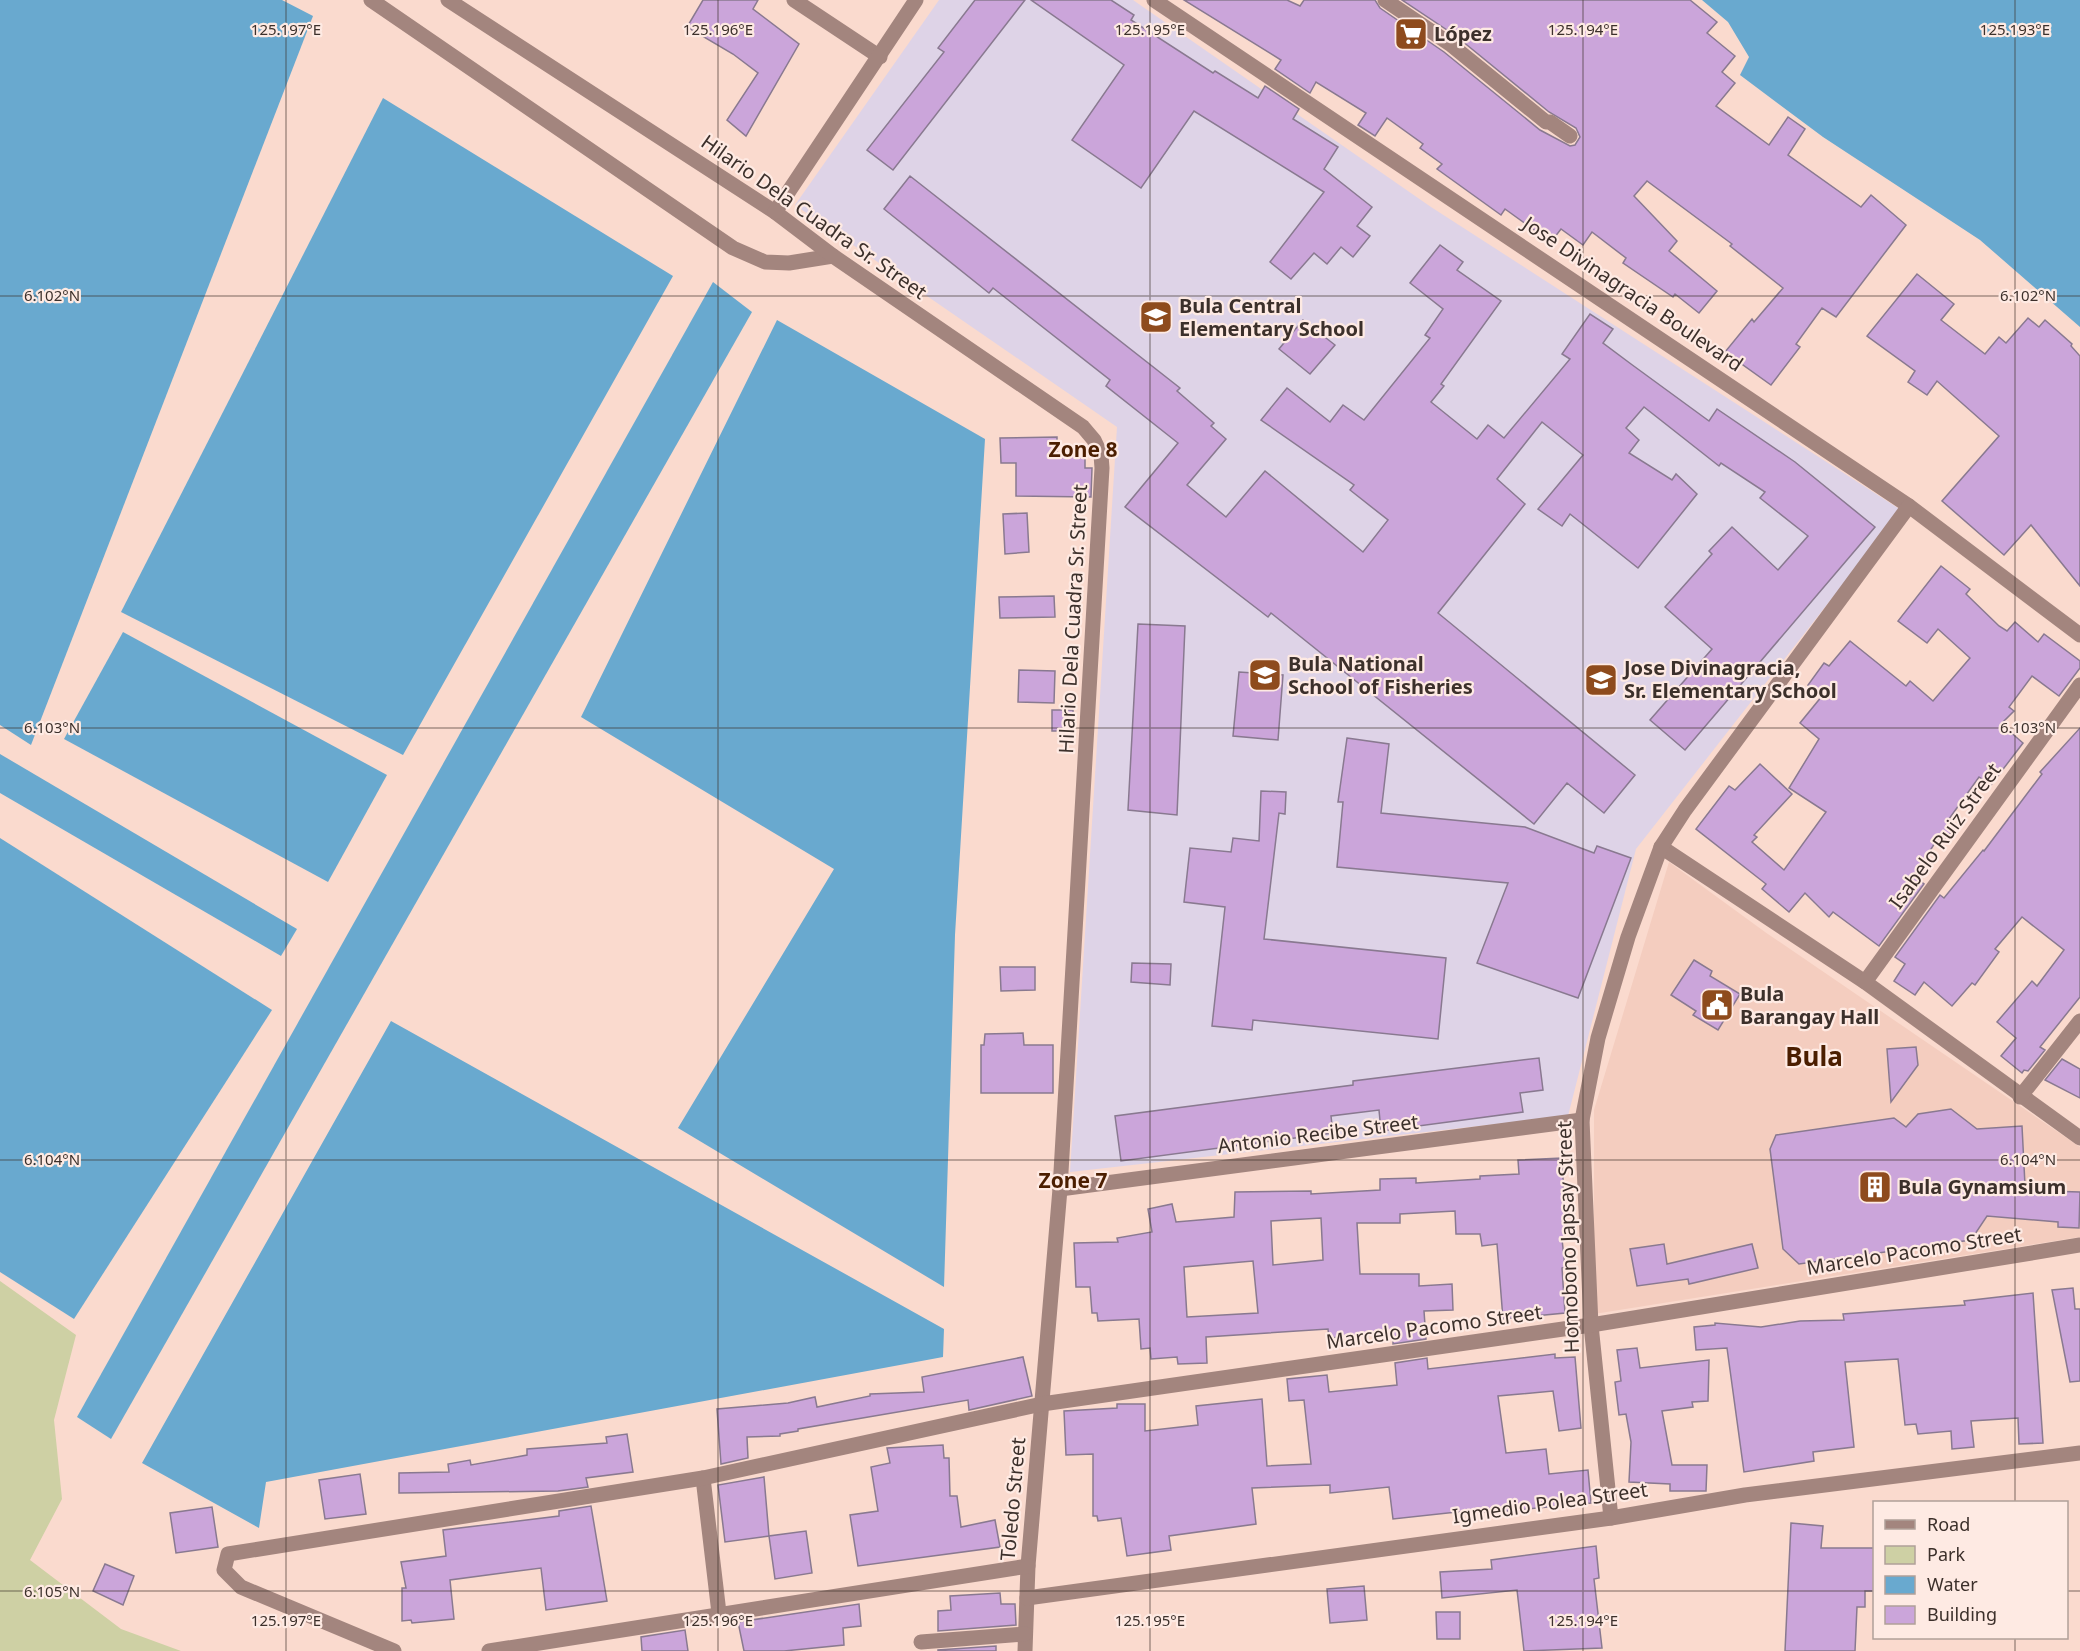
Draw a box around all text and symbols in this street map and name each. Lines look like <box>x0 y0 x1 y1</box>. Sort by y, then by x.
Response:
supermarket icon: López <box>1393 16 1429 52</box>
text: 125.197°E <box>251 19 321 39</box>
text: 125.196°E <box>683 19 753 39</box>
text: 125.195°E <box>1115 19 1185 39</box>
text: 125.194°E <box>1548 19 1618 39</box>
text: 125.193°E <box>1980 19 2050 39</box>
place label: López <box>1434 20 1492 47</box>
street label: Hilario Dela Cuadra Sr. Street <box>696 128 933 305</box>
street label: Jose Divinagracia Boulevard <box>1516 209 1749 377</box>
text: 6.102°N <box>24 285 80 305</box>
text: 6.102°N <box>2000 285 2056 305</box>
place label: Bula Central Elementary School <box>1179 292 1364 342</box>
school or university icon: Bula Central Elementary School <box>1138 299 1174 335</box>
district label: Zone 8 <box>1049 435 1117 463</box>
street label: Hilario Dela Cuadra Sr. Street <box>1052 484 1093 754</box>
place label: Bula National School of Fisheries <box>1288 650 1473 700</box>
place label: Jose Divinagracia, Sr. Elementary School <box>1622 654 1837 704</box>
school or university icon: Bula National School of Fisheries <box>1247 657 1283 693</box>
school or university icon: Jose Divinagracia, Sr. Elementary School <box>1583 662 1619 698</box>
text: 6.103°N <box>24 717 80 737</box>
text: 6.103°N <box>2000 717 2056 737</box>
street label: Isabelo Ruiz Street <box>1883 757 2007 914</box>
place label: Bula Barangay Hall <box>1740 980 1879 1030</box>
public building icon: Bula Barangay Hall <box>1699 987 1735 1023</box>
district label: Bula <box>1785 1038 1843 1074</box>
street label: Antonio Recibe Street <box>1216 1108 1420 1159</box>
street label: Homobono Japsay Street <box>1550 1120 1585 1354</box>
text: 6.104°N <box>24 1149 80 1169</box>
text: 6.104°N <box>2000 1149 2056 1169</box>
district label: Zone 7 <box>1039 1166 1107 1194</box>
building icon: Bula Gynamsium <box>1857 1169 1893 1205</box>
place label: Bula Gynamsium <box>1898 1173 2066 1200</box>
street label: Marcelo Pacomo Street <box>1804 1220 2023 1281</box>
street label: Marcelo Pacomo Street <box>1324 1298 1543 1355</box>
street label: Toledo Street <box>994 1436 1031 1562</box>
street label: Igmedio Polea Street <box>1451 1475 1649 1530</box>
legend <box>1873 1501 2068 1639</box>
text: Road <box>1927 1512 1970 1536</box>
text: Park <box>1927 1542 1965 1566</box>
text: Water <box>1927 1572 1978 1596</box>
text: 6.105°N <box>24 1581 80 1601</box>
text: Building <box>1927 1602 1997 1626</box>
text: 125.197°E <box>251 1610 321 1630</box>
text: 125.196°E <box>683 1610 753 1630</box>
text: 125.195°E <box>1115 1610 1185 1630</box>
text: 125.194°E <box>1548 1610 1618 1630</box>

